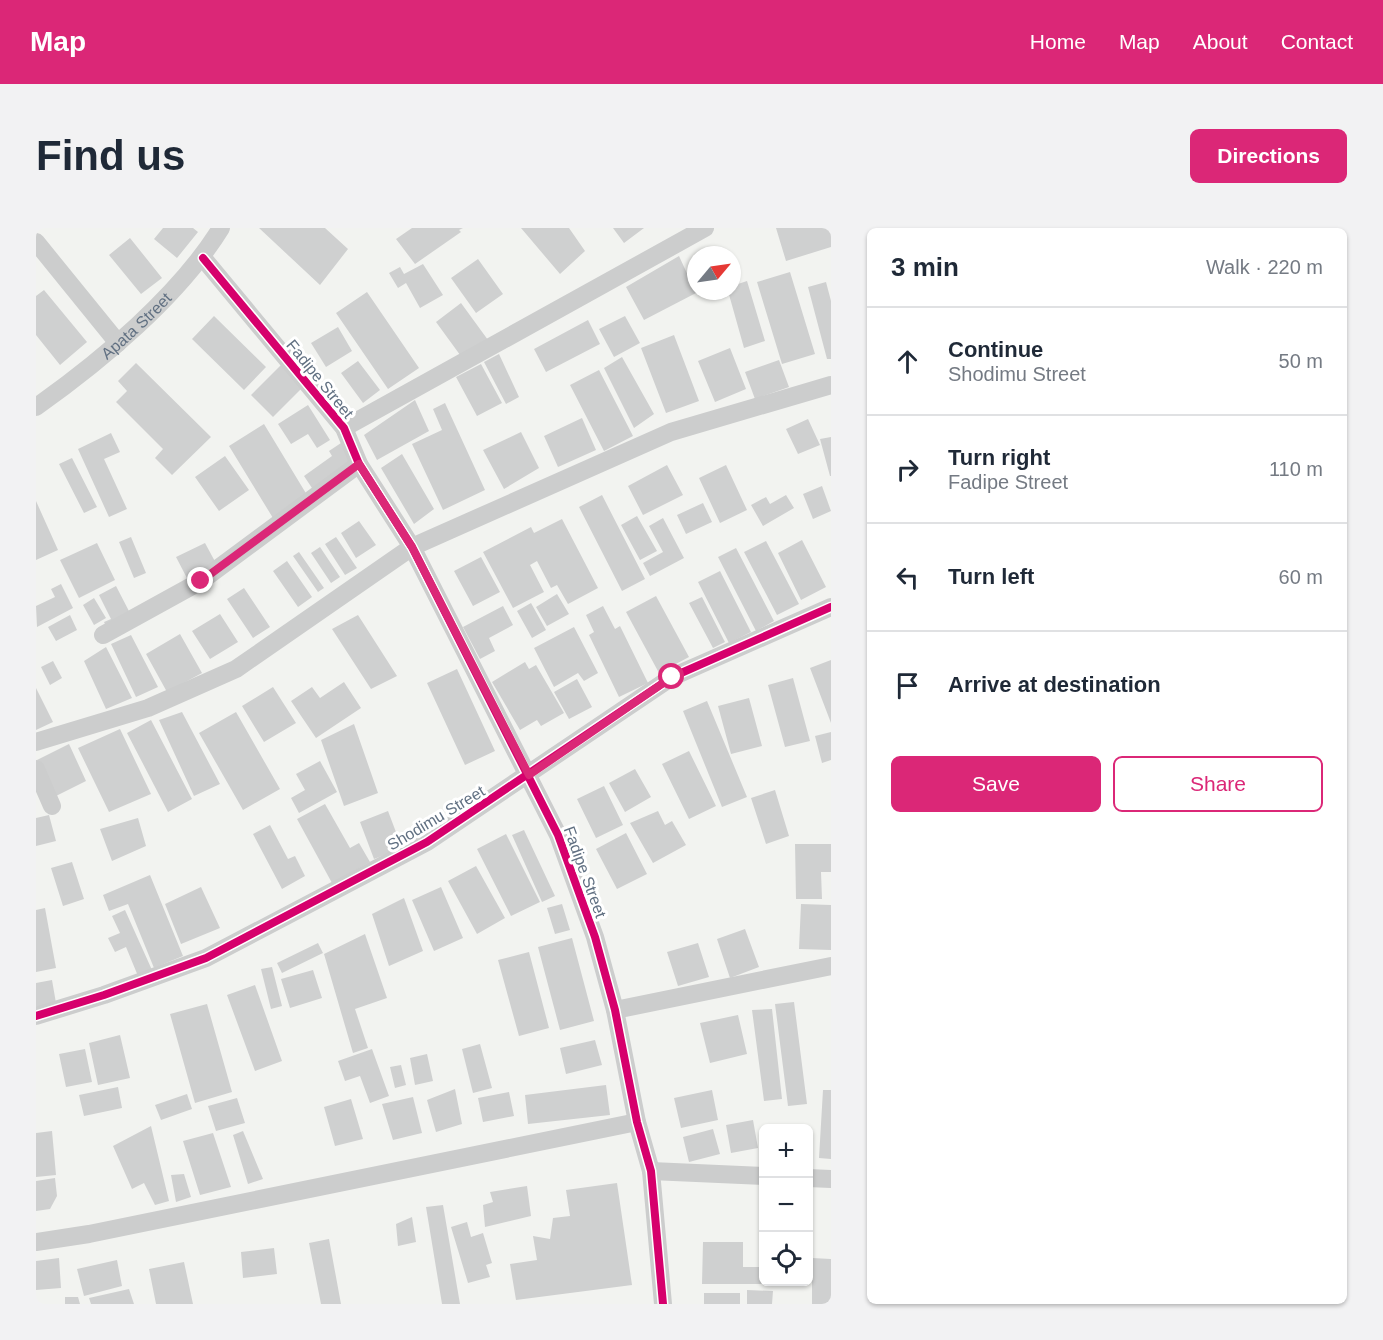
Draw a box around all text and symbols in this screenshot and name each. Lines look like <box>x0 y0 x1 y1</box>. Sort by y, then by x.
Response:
text: Map <box>30 26 86 57</box>
text: Home <box>1030 30 1086 53</box>
text: Map <box>1119 30 1160 53</box>
text: About <box>1193 30 1248 53</box>
text: Contact <box>1281 30 1353 53</box>
button: Directions <box>1190 129 1347 183</box>
text: Find us <box>36 132 185 179</box>
north arrow <box>687 246 741 300</box>
text: 3 min <box>891 252 959 282</box>
text: Walk · 220 m <box>1206 256 1323 278</box>
street label: Apata Street <box>98 289 175 362</box>
street label: Fadipe Street <box>283 336 357 422</box>
text: Continue <box>948 337 1043 362</box>
icon: ahead <box>891 345 924 378</box>
text: 50 m <box>1279 350 1323 372</box>
text: Shodimu Street <box>948 363 1086 385</box>
text: Turn right <box>948 445 1050 470</box>
icon: right <box>891 453 924 486</box>
text: 110 m <box>1269 458 1323 480</box>
text: Fadipe Street <box>948 471 1068 493</box>
icon: left <box>891 561 924 594</box>
text: Turn left <box>948 564 1034 589</box>
text: 60 m <box>1279 566 1323 588</box>
route end <box>187 567 213 593</box>
route start <box>658 663 684 689</box>
icon: arrive <box>891 669 924 702</box>
text: Arrive at destination <box>948 672 1161 697</box>
button: Save <box>891 756 1101 812</box>
button: Share <box>1113 756 1323 812</box>
street label: Shodimu Street <box>384 782 488 854</box>
street label: Fadipe Street <box>561 824 610 921</box>
map controls <box>759 1124 813 1286</box>
button: + <box>759 1124 813 1178</box>
button: − <box>759 1178 813 1232</box>
button: locate <box>759 1232 813 1286</box>

